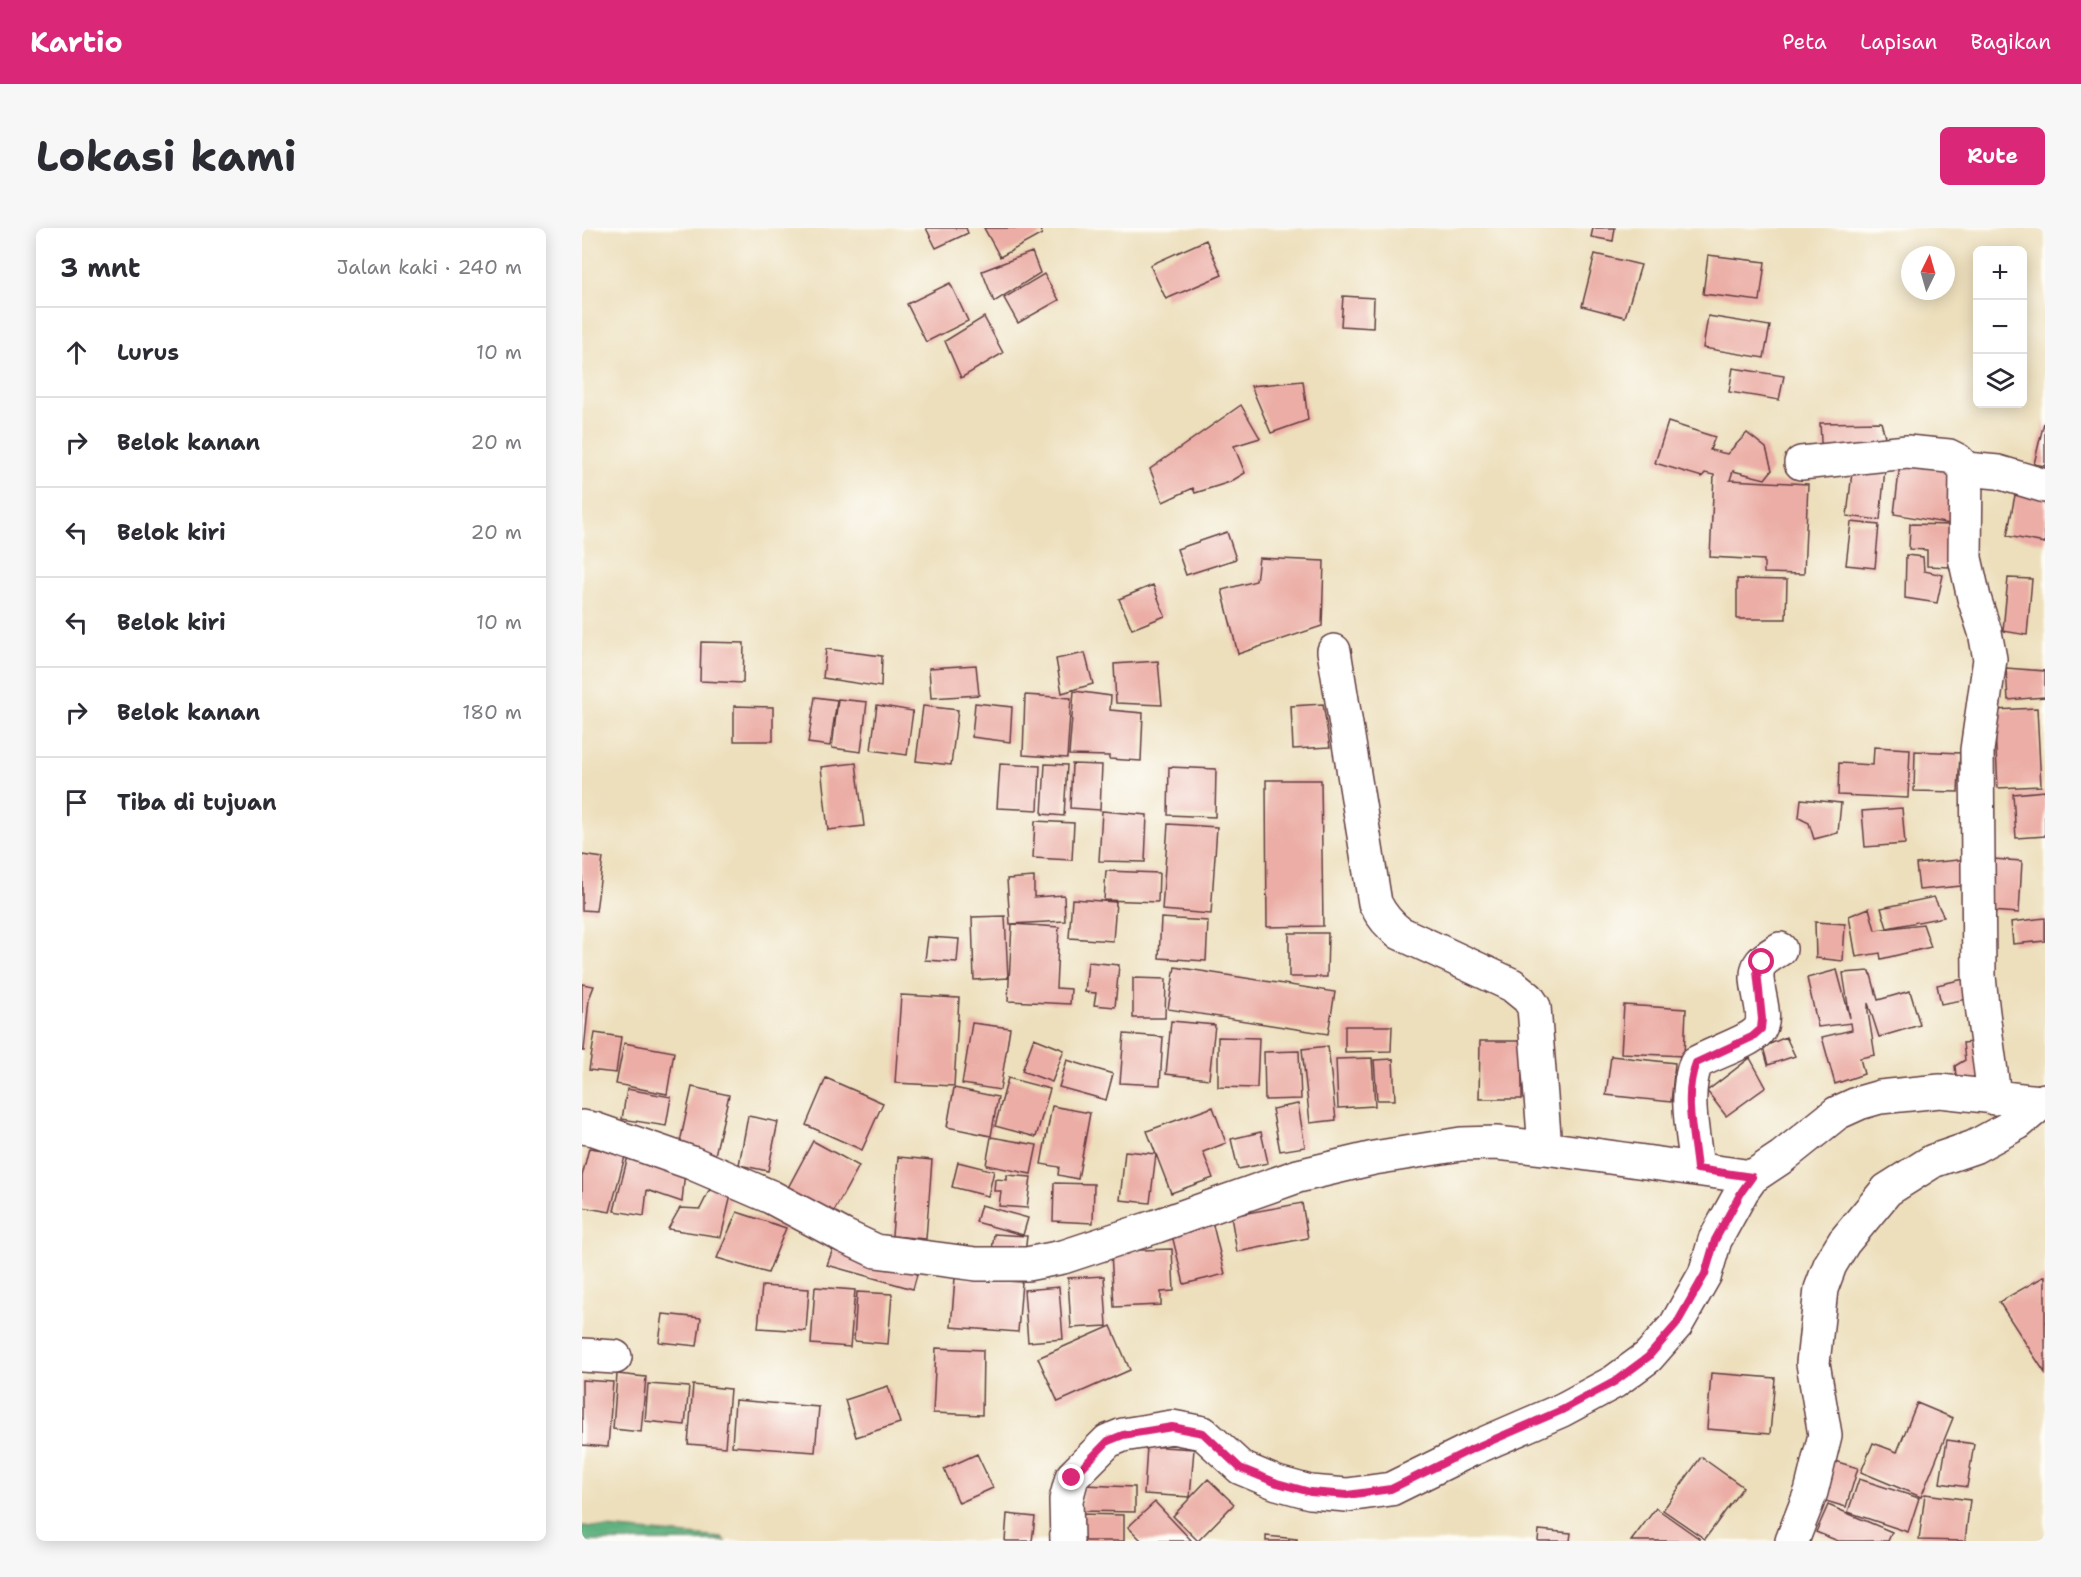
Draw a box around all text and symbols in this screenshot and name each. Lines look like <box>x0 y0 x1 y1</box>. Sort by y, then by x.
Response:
text: Kartio <box>30 23 123 61</box>
text: Peta <box>1782 28 1827 56</box>
text: Lapisan <box>1860 28 1937 56</box>
text: Bagikan <box>1970 28 2051 56</box>
button: Rute <box>1940 127 2045 185</box>
text: Lokasi kami <box>36 128 297 184</box>
north arrow <box>1901 246 1955 300</box>
map controls <box>1973 246 2027 408</box>
button: + <box>1973 246 2027 300</box>
text: 3 mnt <box>60 250 140 285</box>
text: Jalan kaki · 240 m <box>337 254 522 280</box>
button: − <box>1973 300 2027 354</box>
icon: ahead <box>60 336 93 369</box>
text: Lurus <box>117 338 179 367</box>
text: 10 m <box>476 339 522 365</box>
button: layers <box>1973 354 2027 408</box>
icon: right <box>60 426 93 459</box>
text: Belok kanan <box>117 428 260 457</box>
text: 20 m <box>471 429 522 455</box>
icon: left <box>60 516 93 549</box>
text: Belok kiri <box>117 518 226 547</box>
text: 20 m <box>471 519 522 545</box>
icon: left <box>60 606 93 639</box>
text: Belok kiri <box>117 608 226 637</box>
text: 10 m <box>476 609 522 635</box>
icon: right <box>60 696 93 729</box>
text: Belok kanan <box>117 698 260 727</box>
text: 180 m <box>462 699 522 725</box>
icon: arrive <box>60 786 93 819</box>
text: Tiba di tujuan <box>117 788 277 817</box>
route start <box>1748 948 1774 974</box>
route end <box>1058 1464 1084 1490</box>

